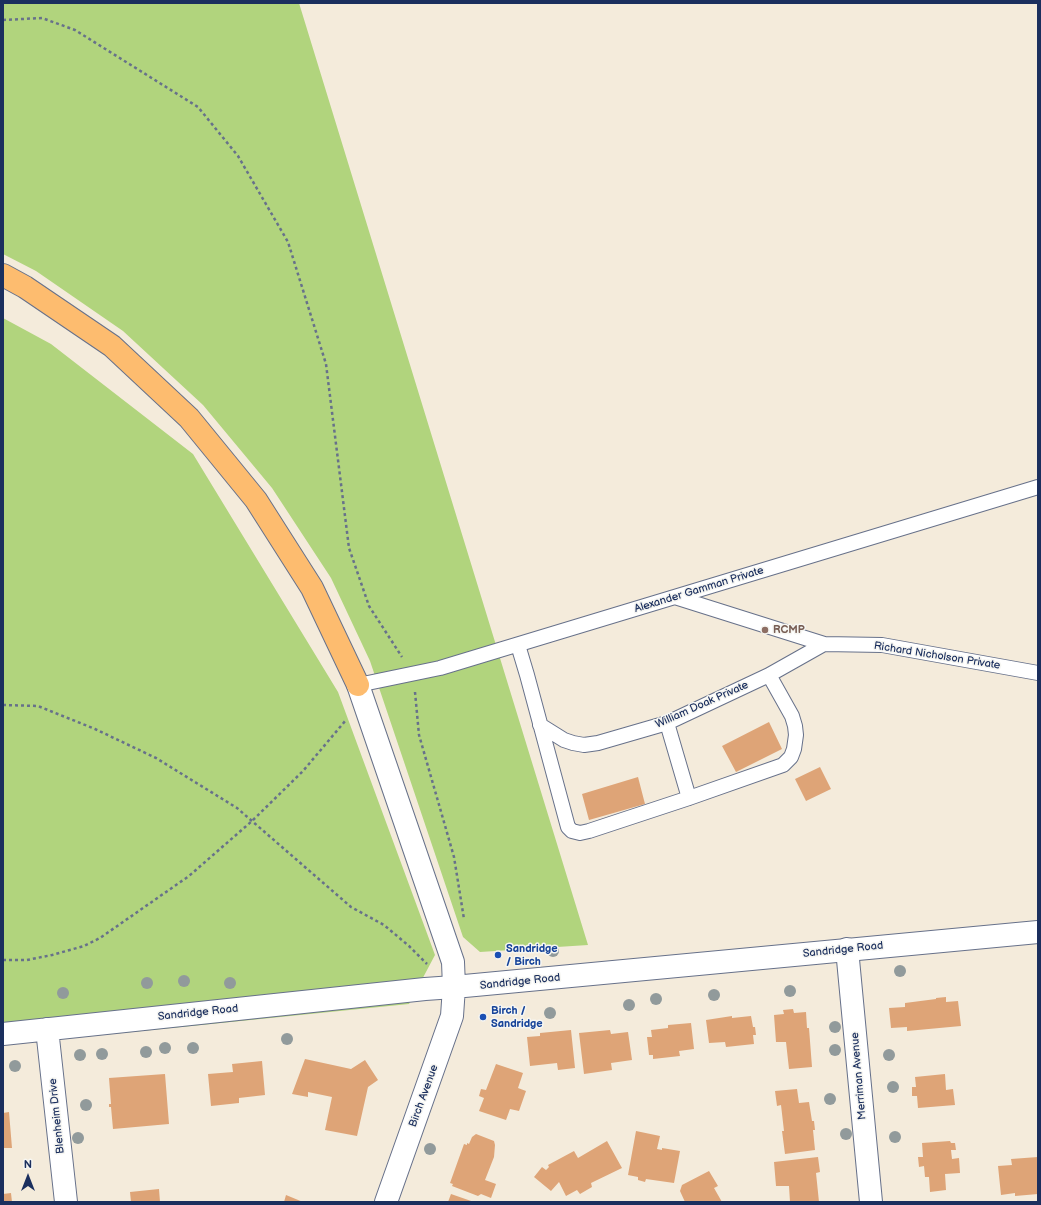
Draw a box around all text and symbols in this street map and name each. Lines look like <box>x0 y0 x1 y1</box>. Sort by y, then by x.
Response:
street label: Alexander Gamman Private <box>633 564 765 616</box>
place label: RCMP <box>773 623 805 637</box>
marker: RCMP <box>760 625 770 635</box>
street label: Richard Nicholson Private <box>873 639 1001 673</box>
street label: William Doak Private <box>653 679 751 731</box>
street label: Sandridge Road <box>802 939 884 961</box>
place label: Sandridge / Birch <box>506 942 558 968</box>
marker: Sandridge / Birch <box>493 950 503 960</box>
street label: Sandridge Road <box>479 971 561 993</box>
street label: Sandridge Road <box>157 1002 239 1024</box>
place label: Birch / Sandridge <box>491 1004 543 1030</box>
marker: Birch / Sandridge <box>478 1012 488 1022</box>
street label: Merriman Avenue <box>849 1032 869 1120</box>
street label: Birch Avenue <box>407 1063 441 1129</box>
street label: Blenheim Drive <box>46 1078 68 1154</box>
north arrow <box>8 1157 48 1197</box>
text: N <box>24 1158 32 1171</box>

